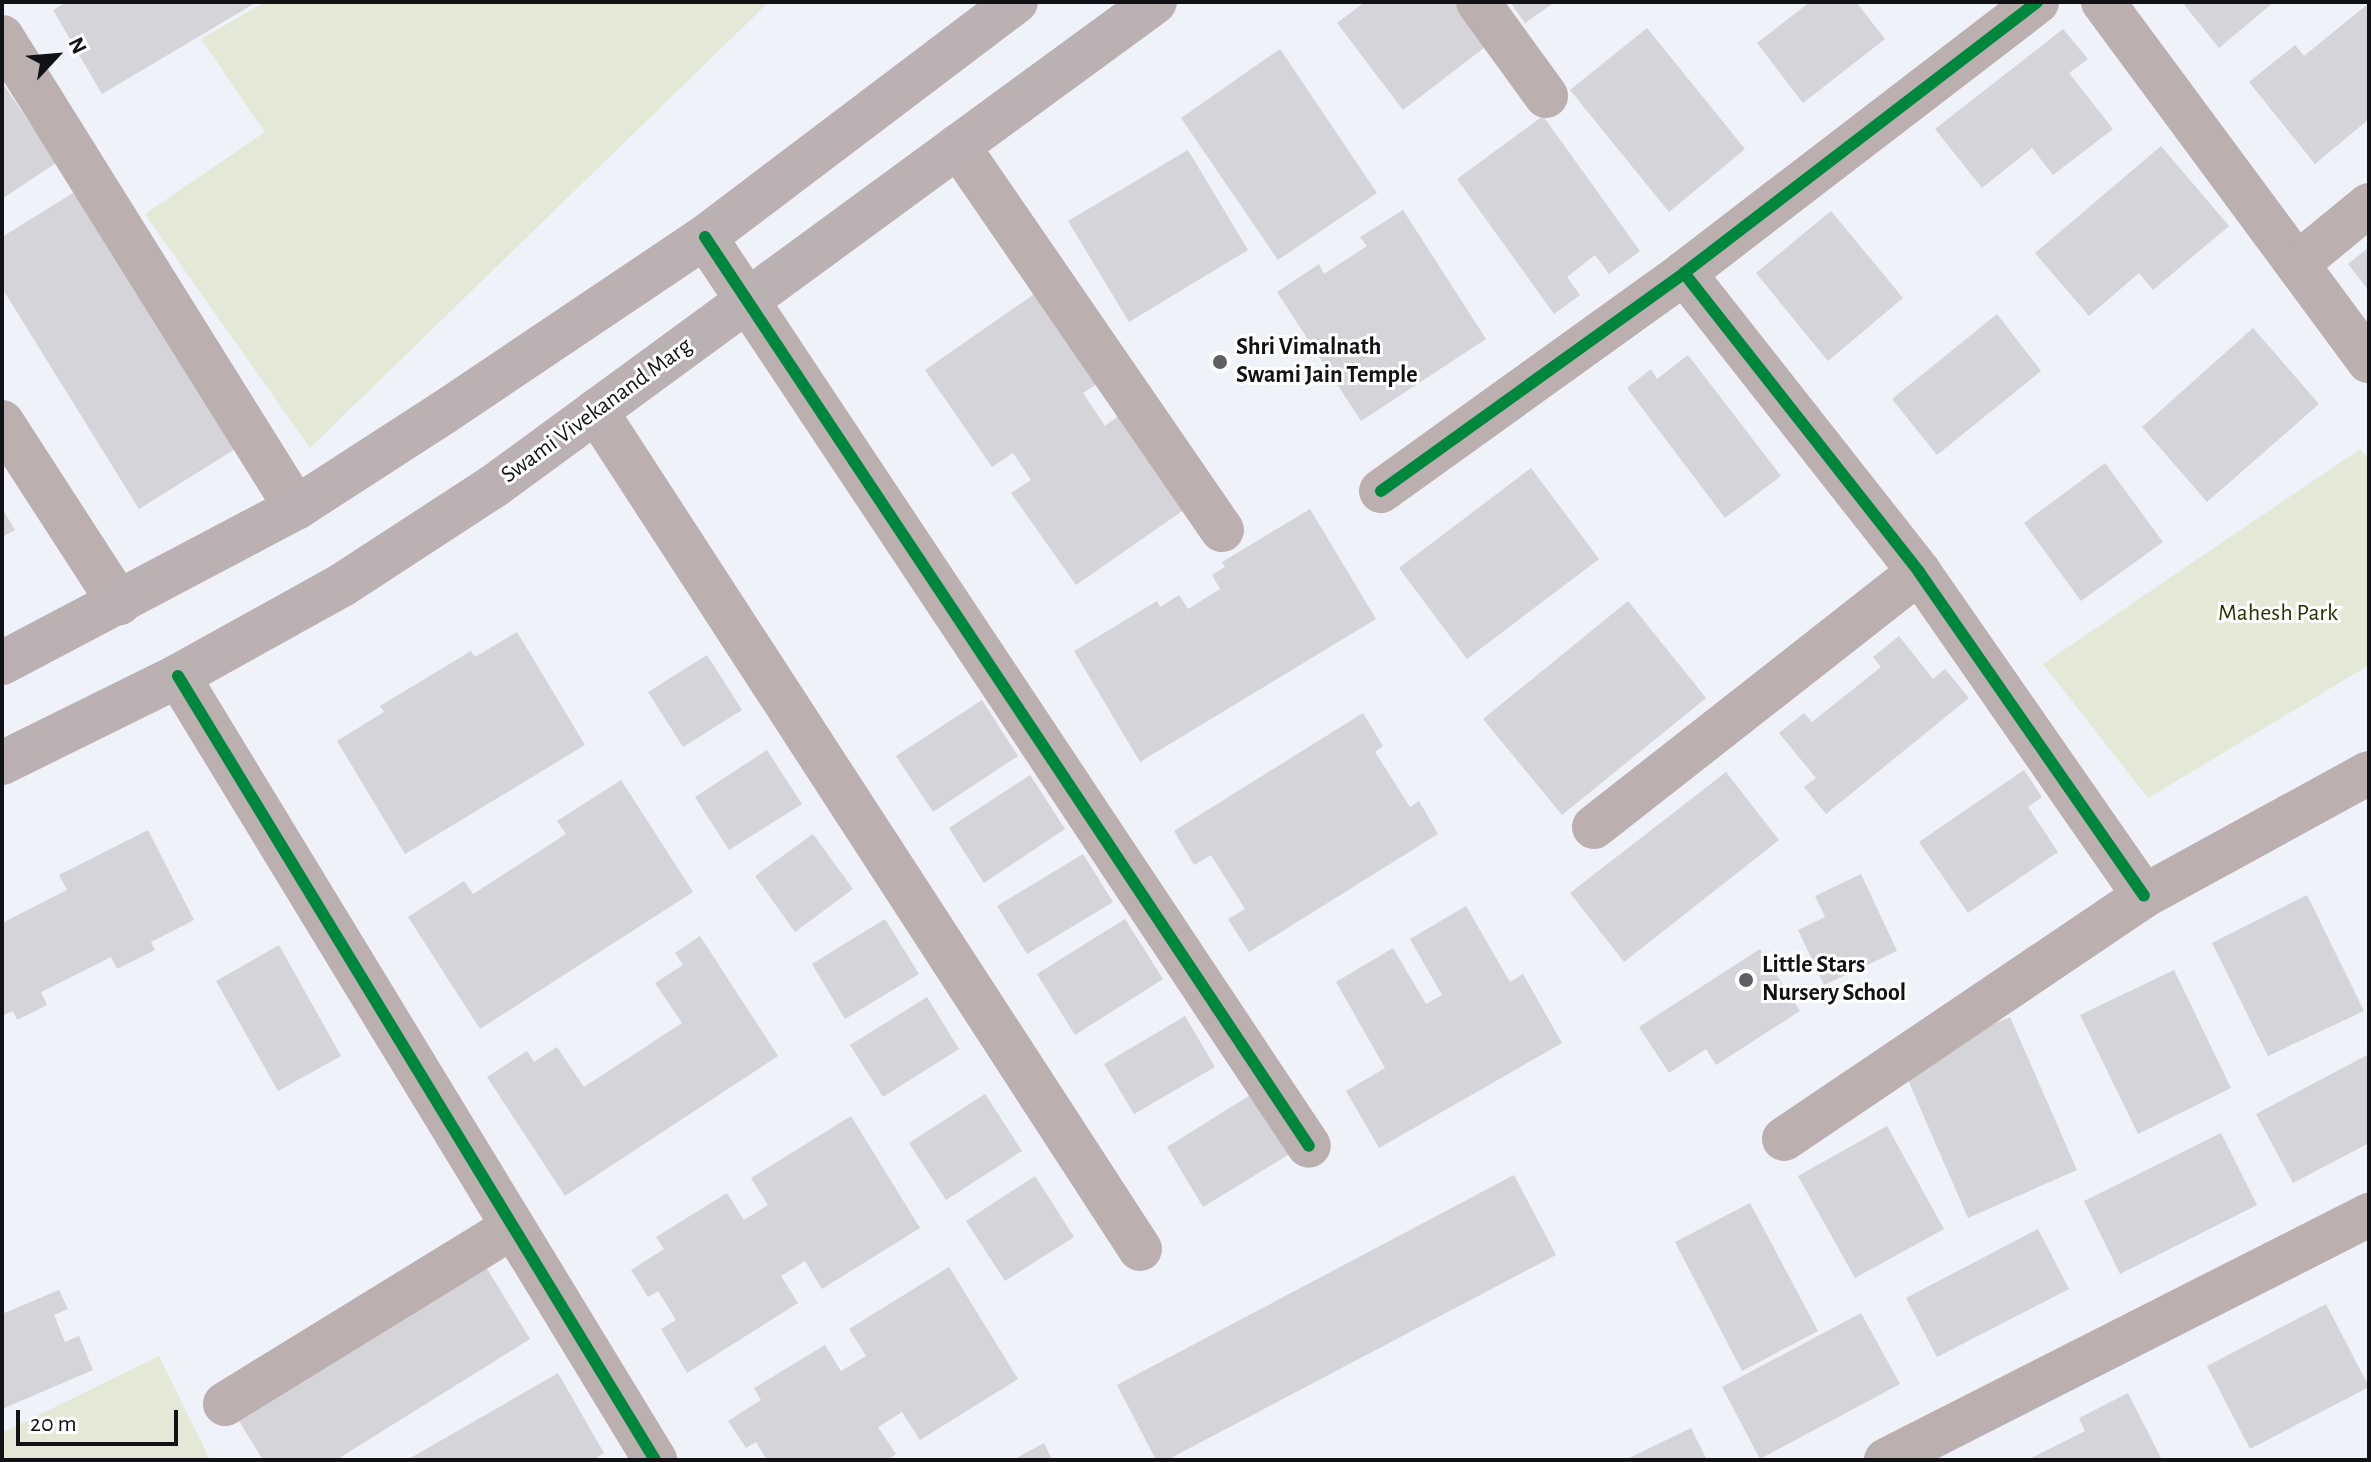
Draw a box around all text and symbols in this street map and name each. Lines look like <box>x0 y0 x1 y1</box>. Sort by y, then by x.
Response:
north arrow <box>16 16 96 96</box>
text: N <box>64 34 91 57</box>
street label: Swami Vivekanand Marg <box>496 332 698 490</box>
place label: Shri Vimalnath Swami Jain Temple <box>1236 334 1418 390</box>
marker: Shri Vimalnath Swami Jain Temple <box>1211 353 1229 371</box>
park label: Mahesh Park <box>2218 600 2338 628</box>
place label: Little Stars Nursery School <box>1762 952 1906 1008</box>
marker: Little Stars Nursery School <box>1737 971 1755 989</box>
scale bar <box>20 1394 182 1444</box>
text: 20 m <box>30 1412 77 1436</box>

